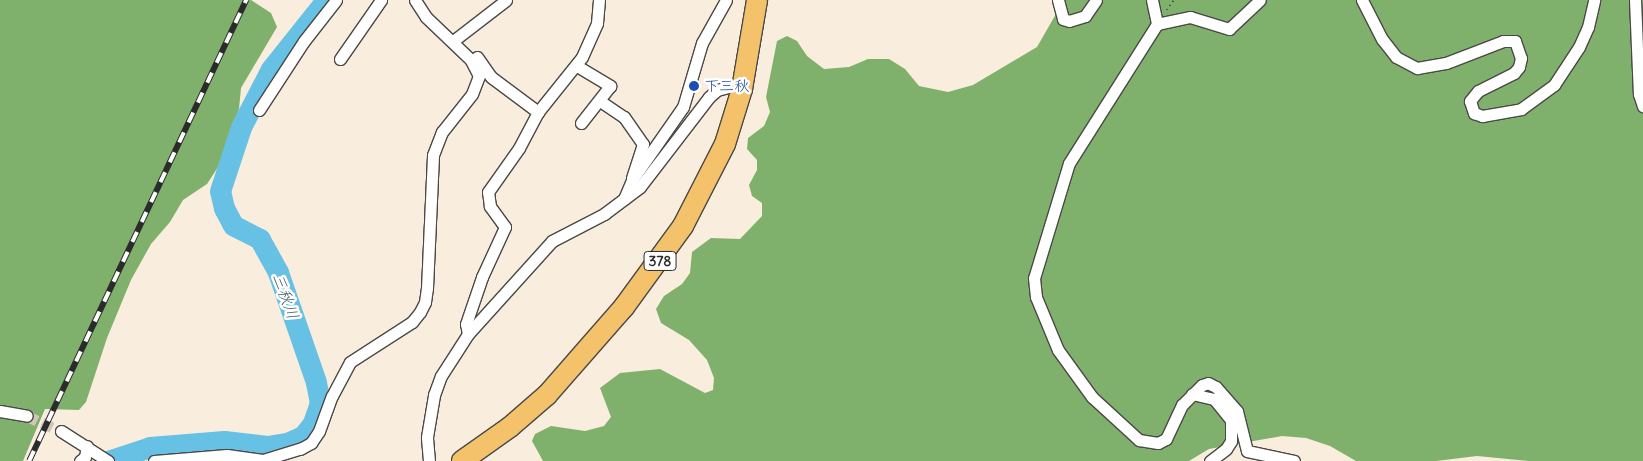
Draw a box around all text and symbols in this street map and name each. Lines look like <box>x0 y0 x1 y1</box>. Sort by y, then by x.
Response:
place label: 下三秋 <box>704 77 749 95</box>
marker: 下三秋 <box>688 80 700 92</box>
road number: 378 <box>642 250 678 272</box>
water label: 三秋川 <box>269 270 303 322</box>

